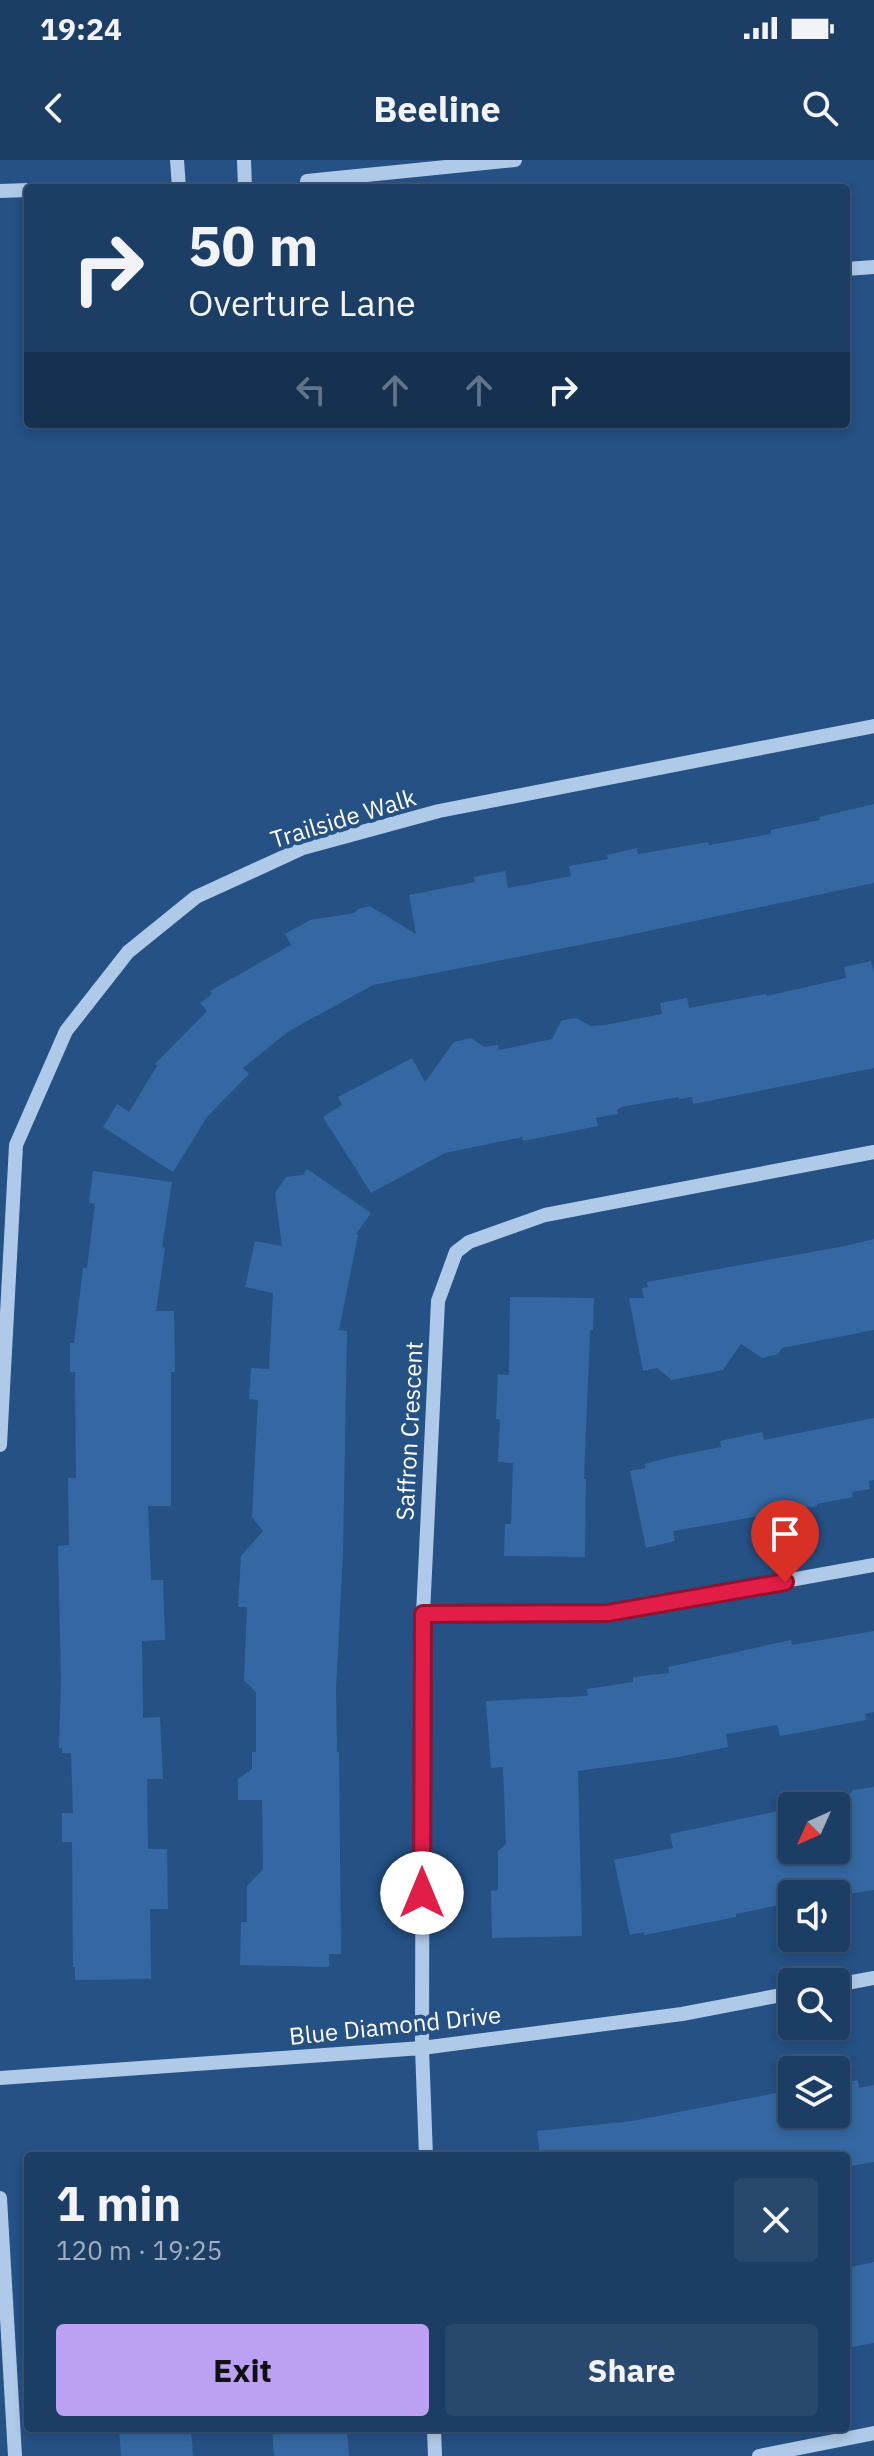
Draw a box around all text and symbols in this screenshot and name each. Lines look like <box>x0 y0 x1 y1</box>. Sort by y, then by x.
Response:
text: 19:24 <box>40 9 122 48</box>
text: Beeline <box>373 85 501 132</box>
icon: back <box>32 86 76 130</box>
icon: search <box>798 86 842 130</box>
text: 50 m <box>188 209 318 281</box>
icon: right <box>56 216 160 320</box>
text: Overture Lane <box>188 279 416 326</box>
icon: left <box>289 368 333 412</box>
icon: ahead <box>373 368 417 412</box>
icon: ahead <box>457 368 501 412</box>
icon: right <box>541 368 585 412</box>
street label: Trailside Walk <box>266 781 420 855</box>
street label: Saffron Crescent <box>388 1341 430 1521</box>
pin <box>751 1500 819 1582</box>
icon: arrive <box>763 1512 807 1556</box>
north arrow <box>778 1792 850 1864</box>
map controls <box>778 1792 850 2128</box>
position arrow <box>380 1851 464 1935</box>
button: sound <box>778 1880 850 1952</box>
button: search <box>778 1968 850 2040</box>
street label: Blue Diamond Drive <box>287 1998 503 2052</box>
button: layers <box>778 2056 850 2128</box>
text: 1 min <box>56 2172 181 2234</box>
button: close <box>734 2178 818 2262</box>
text: 120 m · 19:25 <box>56 2233 222 2267</box>
button: Exit <box>56 2324 429 2416</box>
button: Share <box>445 2324 818 2416</box>

